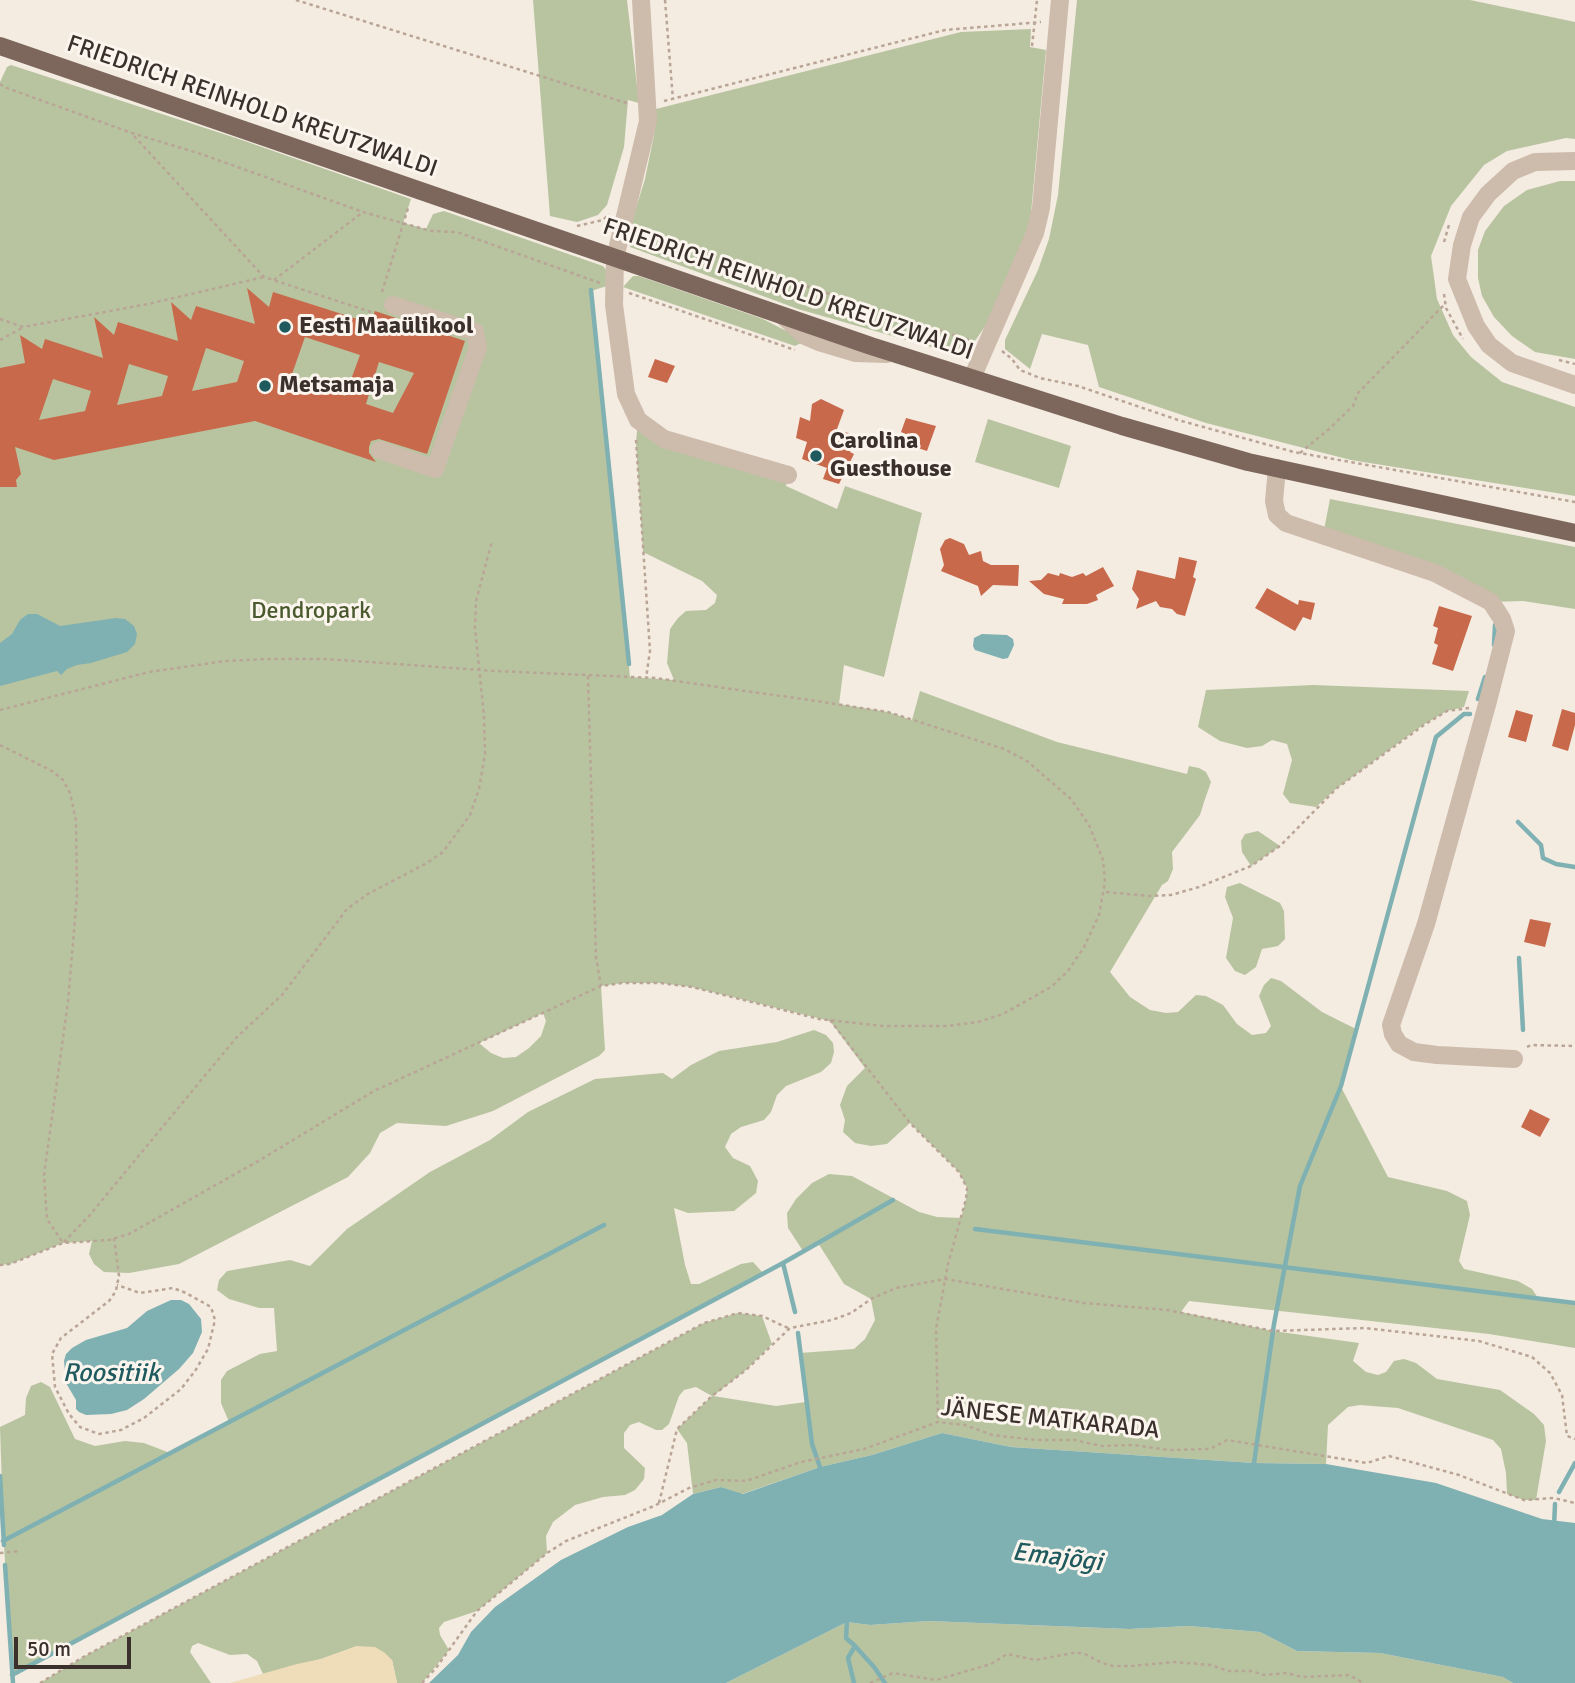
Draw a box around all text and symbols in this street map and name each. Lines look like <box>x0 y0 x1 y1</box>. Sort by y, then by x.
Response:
street label: FRIEDRICH REINHOLD KREUTZWALDI <box>63 30 441 184</box>
street label: FRIEDRICH REINHOLD KREUTZWALDI <box>599 213 977 367</box>
place label: Eesti Maaülikool <box>299 313 473 341</box>
marker: Eesti Maaülikool <box>277 319 293 335</box>
place label: Metsamaja <box>279 372 394 400</box>
marker: Metsamaja <box>257 378 273 394</box>
place label: Carolina Guesthouse <box>830 428 952 484</box>
marker: Carolina Guesthouse <box>808 448 824 464</box>
park label: Dendropark <box>251 598 371 626</box>
water label: Roositiik <box>62 1358 160 1390</box>
street label: JÄNESE MATKARADA <box>939 1394 1161 1446</box>
water label: Emajõgi <box>1010 1537 1104 1579</box>
scale bar <box>18 1624 135 1668</box>
text: 50 m <box>27 1636 71 1662</box>

